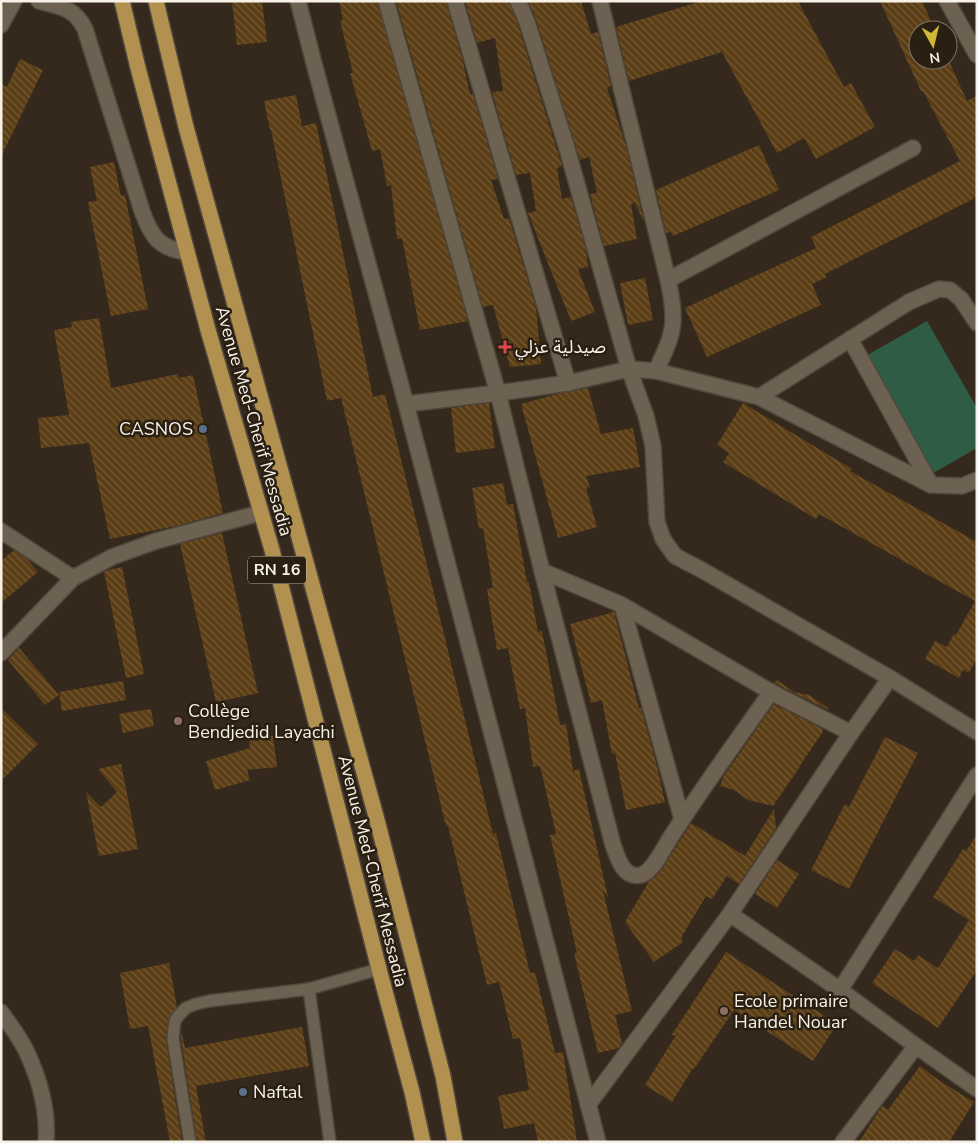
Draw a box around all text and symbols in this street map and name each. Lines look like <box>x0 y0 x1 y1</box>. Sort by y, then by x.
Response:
north arrow <box>908 20 958 70</box>
text: N <box>928 47 941 68</box>
street label: Avenue Med-Cherif Messadia <box>210 303 298 539</box>
place label: صيدلية عزلي <box>515 335 606 360</box>
marker: صيدلية عزلي <box>499 341 511 353</box>
place label: CASNOS <box>119 417 193 441</box>
marker: CASNOS <box>197 423 209 435</box>
road number: RN 16 <box>248 556 306 584</box>
place label: Collège Bendjedid Layachi <box>188 699 335 744</box>
marker: Collège Bendjedid Layachi <box>172 715 184 727</box>
street label: Avenue Med-Cherif Messadia <box>333 753 413 989</box>
place label: Ecole primaire Handel Nouar <box>734 989 848 1034</box>
marker: Ecole primaire Handel Nouar <box>718 1005 730 1017</box>
place label: Naftal <box>253 1080 303 1104</box>
marker: Naftal <box>237 1086 249 1098</box>

